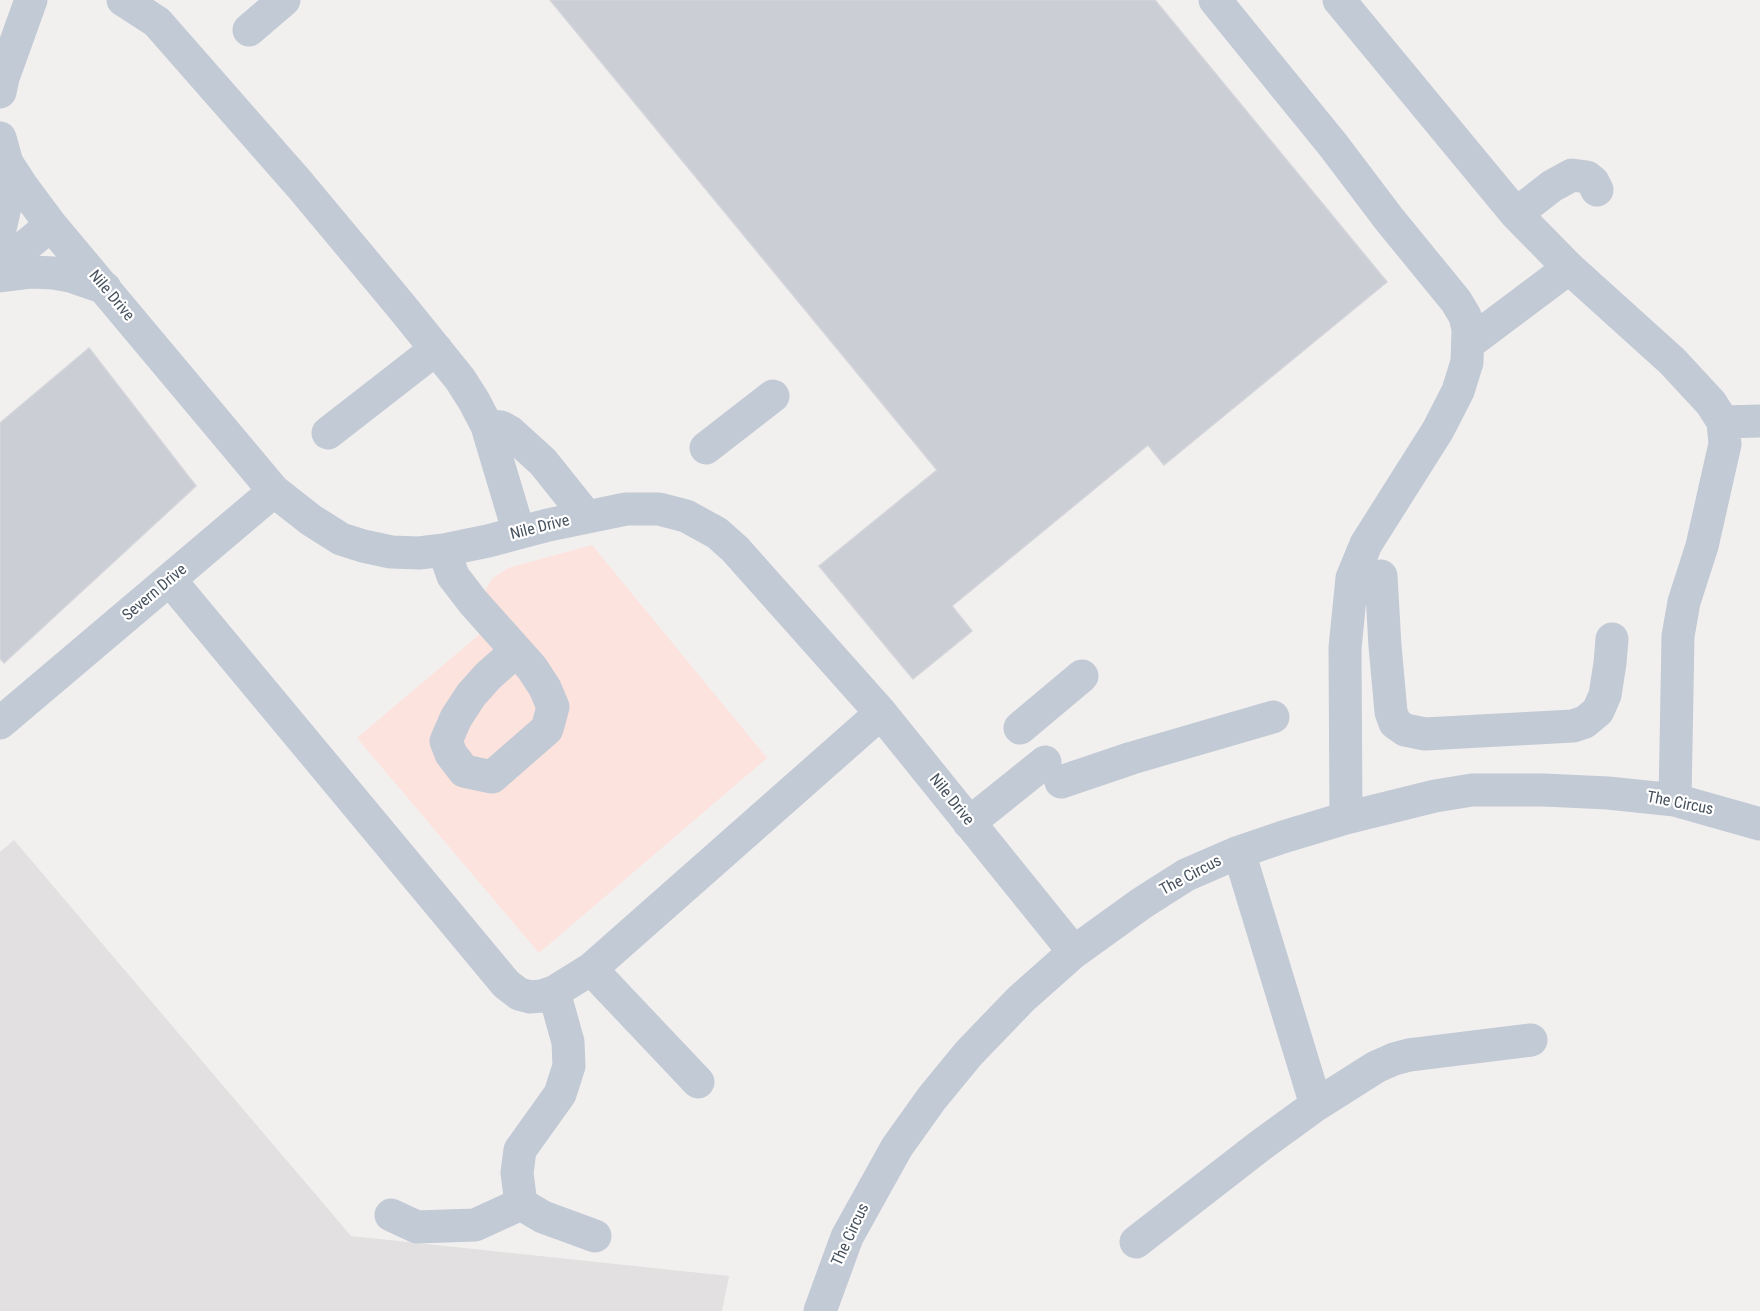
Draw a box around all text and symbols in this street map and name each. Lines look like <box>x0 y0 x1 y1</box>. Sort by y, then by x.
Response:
street label: Nile Drive <box>84 267 138 325</box>
street label: Nile Drive <box>508 511 572 545</box>
street label: Severn Drive <box>119 561 191 625</box>
street label: Nile Drive <box>925 771 977 829</box>
street label: The Circus <box>1645 788 1715 820</box>
street label: The Circus <box>1157 852 1225 900</box>
street label: The Circus <box>828 1201 874 1269</box>

